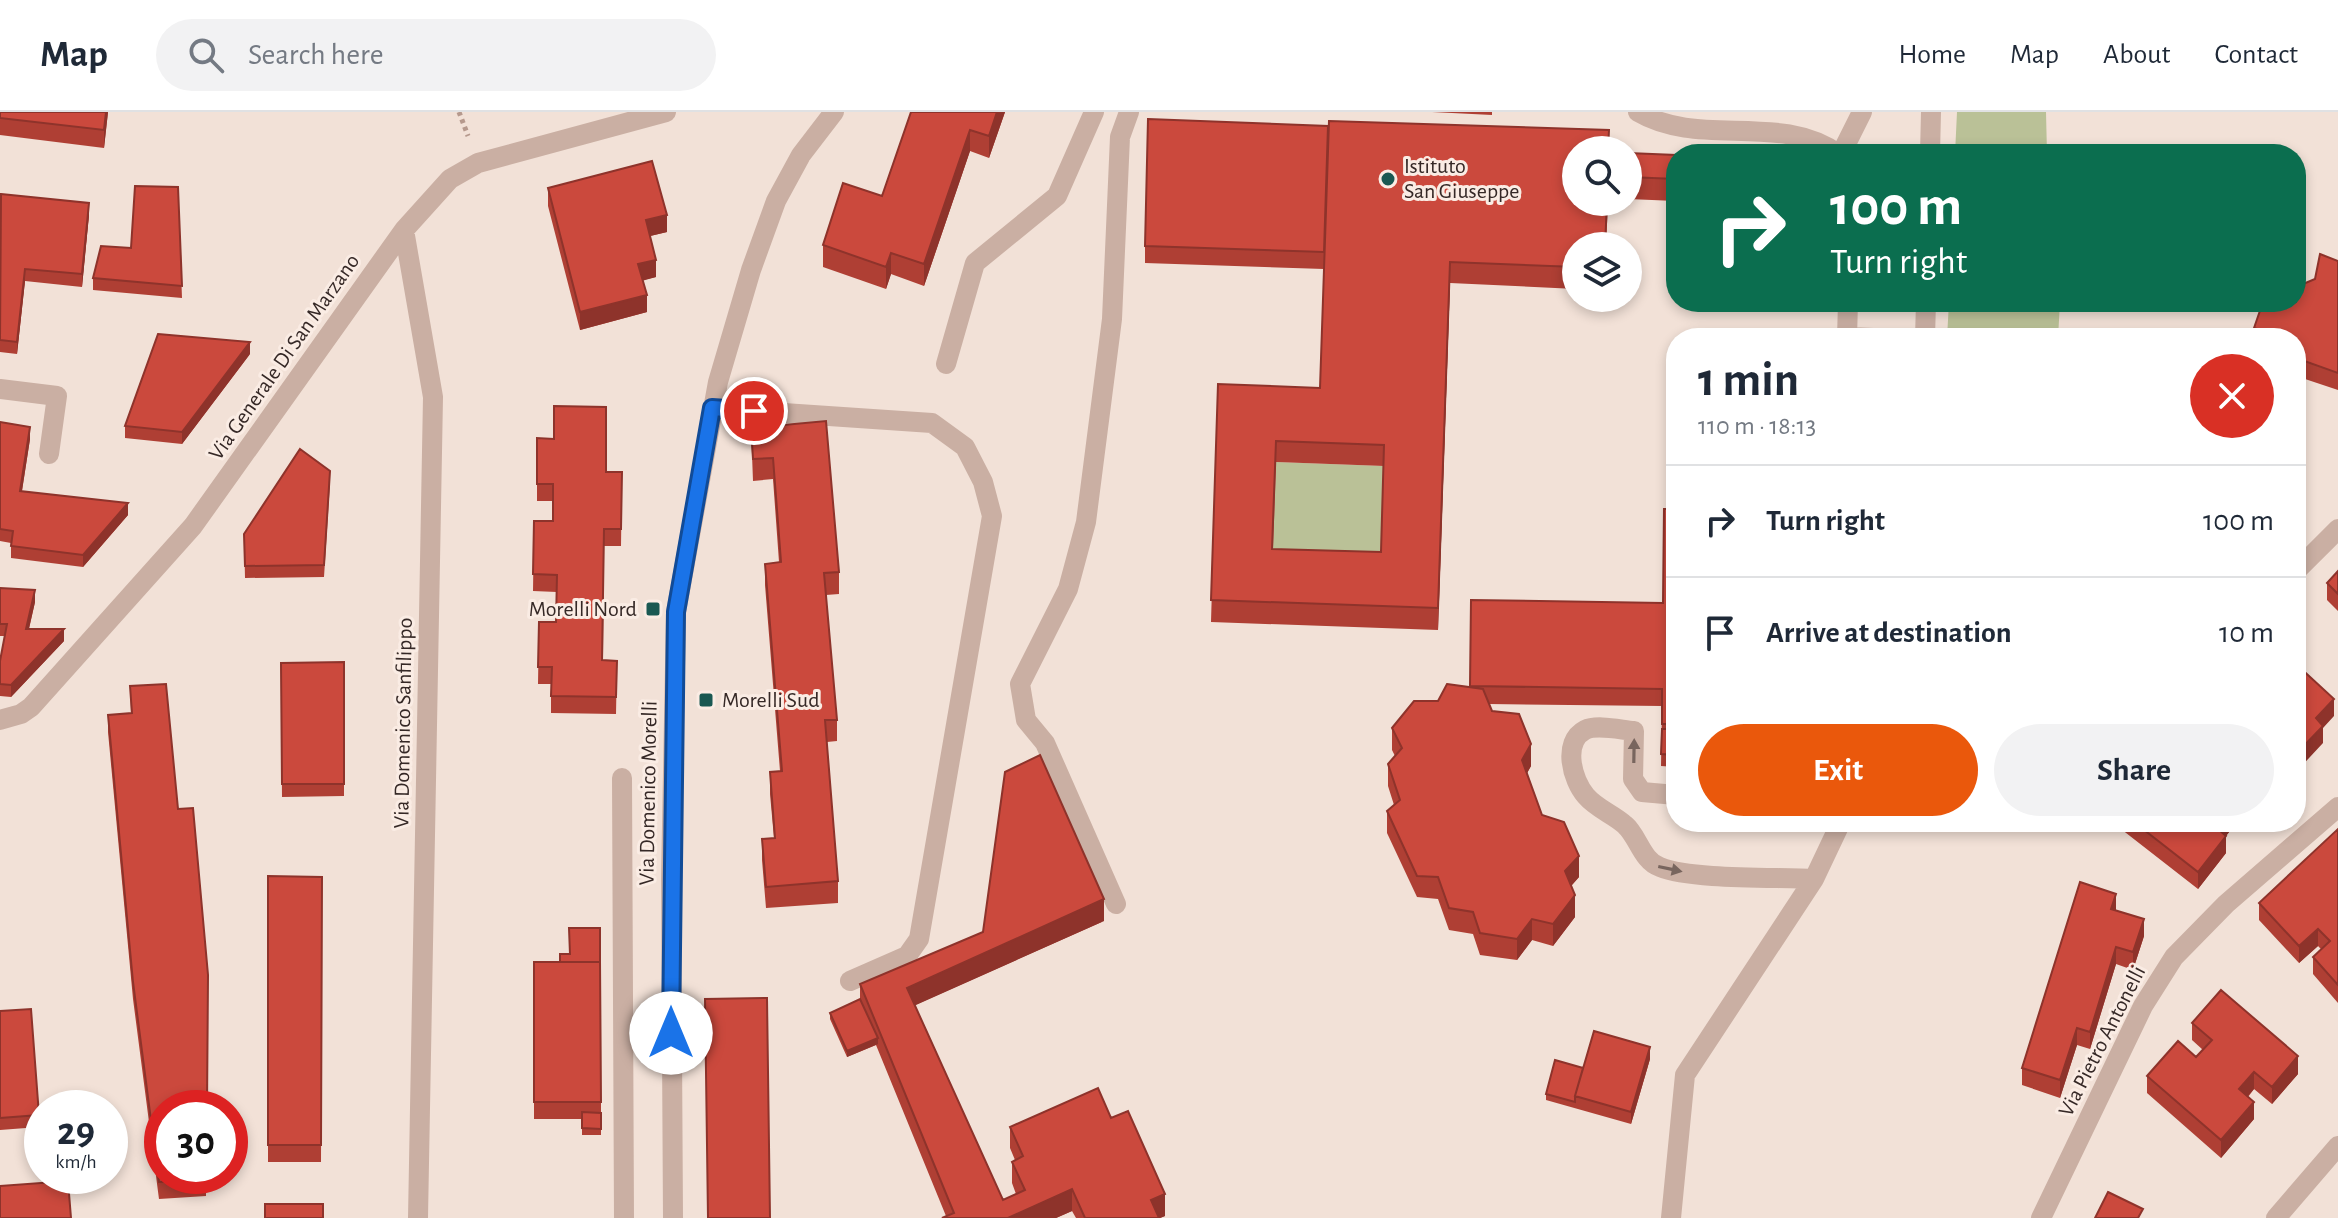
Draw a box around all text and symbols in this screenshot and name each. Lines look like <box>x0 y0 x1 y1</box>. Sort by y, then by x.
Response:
search box <box>156 19 716 91</box>
icon: search <box>184 33 228 77</box>
text: Map <box>40 36 108 74</box>
text: Search here <box>248 40 384 70</box>
text: Home <box>1899 41 1966 69</box>
text: Map <box>2010 41 2059 69</box>
text: About <box>2103 41 2171 69</box>
text: Contact <box>2215 41 2298 69</box>
map controls <box>1562 136 1642 312</box>
button: search <box>1562 136 1642 216</box>
place label: Istituto San Giuseppe <box>1404 155 1519 202</box>
marker: Istituto San Giuseppe <box>1379 170 1397 188</box>
icon: right <box>1698 176 1802 280</box>
text: 100 m <box>1830 179 1962 235</box>
button: layers <box>1562 232 1642 312</box>
text: Turn right <box>1830 244 1967 280</box>
street label: Via Generale Di San Marzano <box>205 250 363 464</box>
button: close <box>2190 354 2274 438</box>
text: 1 min <box>1698 357 1799 405</box>
pin <box>720 377 788 445</box>
icon: arrive <box>732 389 776 433</box>
text: 110 m · 18:13 <box>1698 413 1816 439</box>
icon: right <box>1698 499 1742 543</box>
text: Turn right <box>1766 506 1885 536</box>
text: 100 m <box>2203 506 2274 536</box>
place label: Morelli Nord <box>529 598 637 620</box>
marker: Morelli Nord <box>644 600 662 618</box>
icon: arrive <box>1698 611 1742 655</box>
street label: Via Domenico Sanfilippo <box>390 617 416 829</box>
text: Arrive at destination <box>1766 618 2012 648</box>
text: 10 m <box>2219 618 2274 648</box>
place label: Morelli Sud <box>722 689 820 711</box>
marker: Morelli Sud <box>697 691 715 709</box>
street label: Via Domenico Morelli <box>635 701 661 885</box>
button: Exit <box>1698 724 1978 816</box>
button: Share <box>1994 724 2274 816</box>
one-way arrow <box>1627 738 1640 763</box>
one-way arrow <box>1658 864 1683 876</box>
street label: Via Pietro Antonelli <box>2055 962 2149 1120</box>
position arrow <box>629 991 713 1075</box>
speed limit sign: 30 <box>144 1090 248 1194</box>
text: 29 <box>57 1112 95 1152</box>
text: km/h <box>55 1152 97 1172</box>

